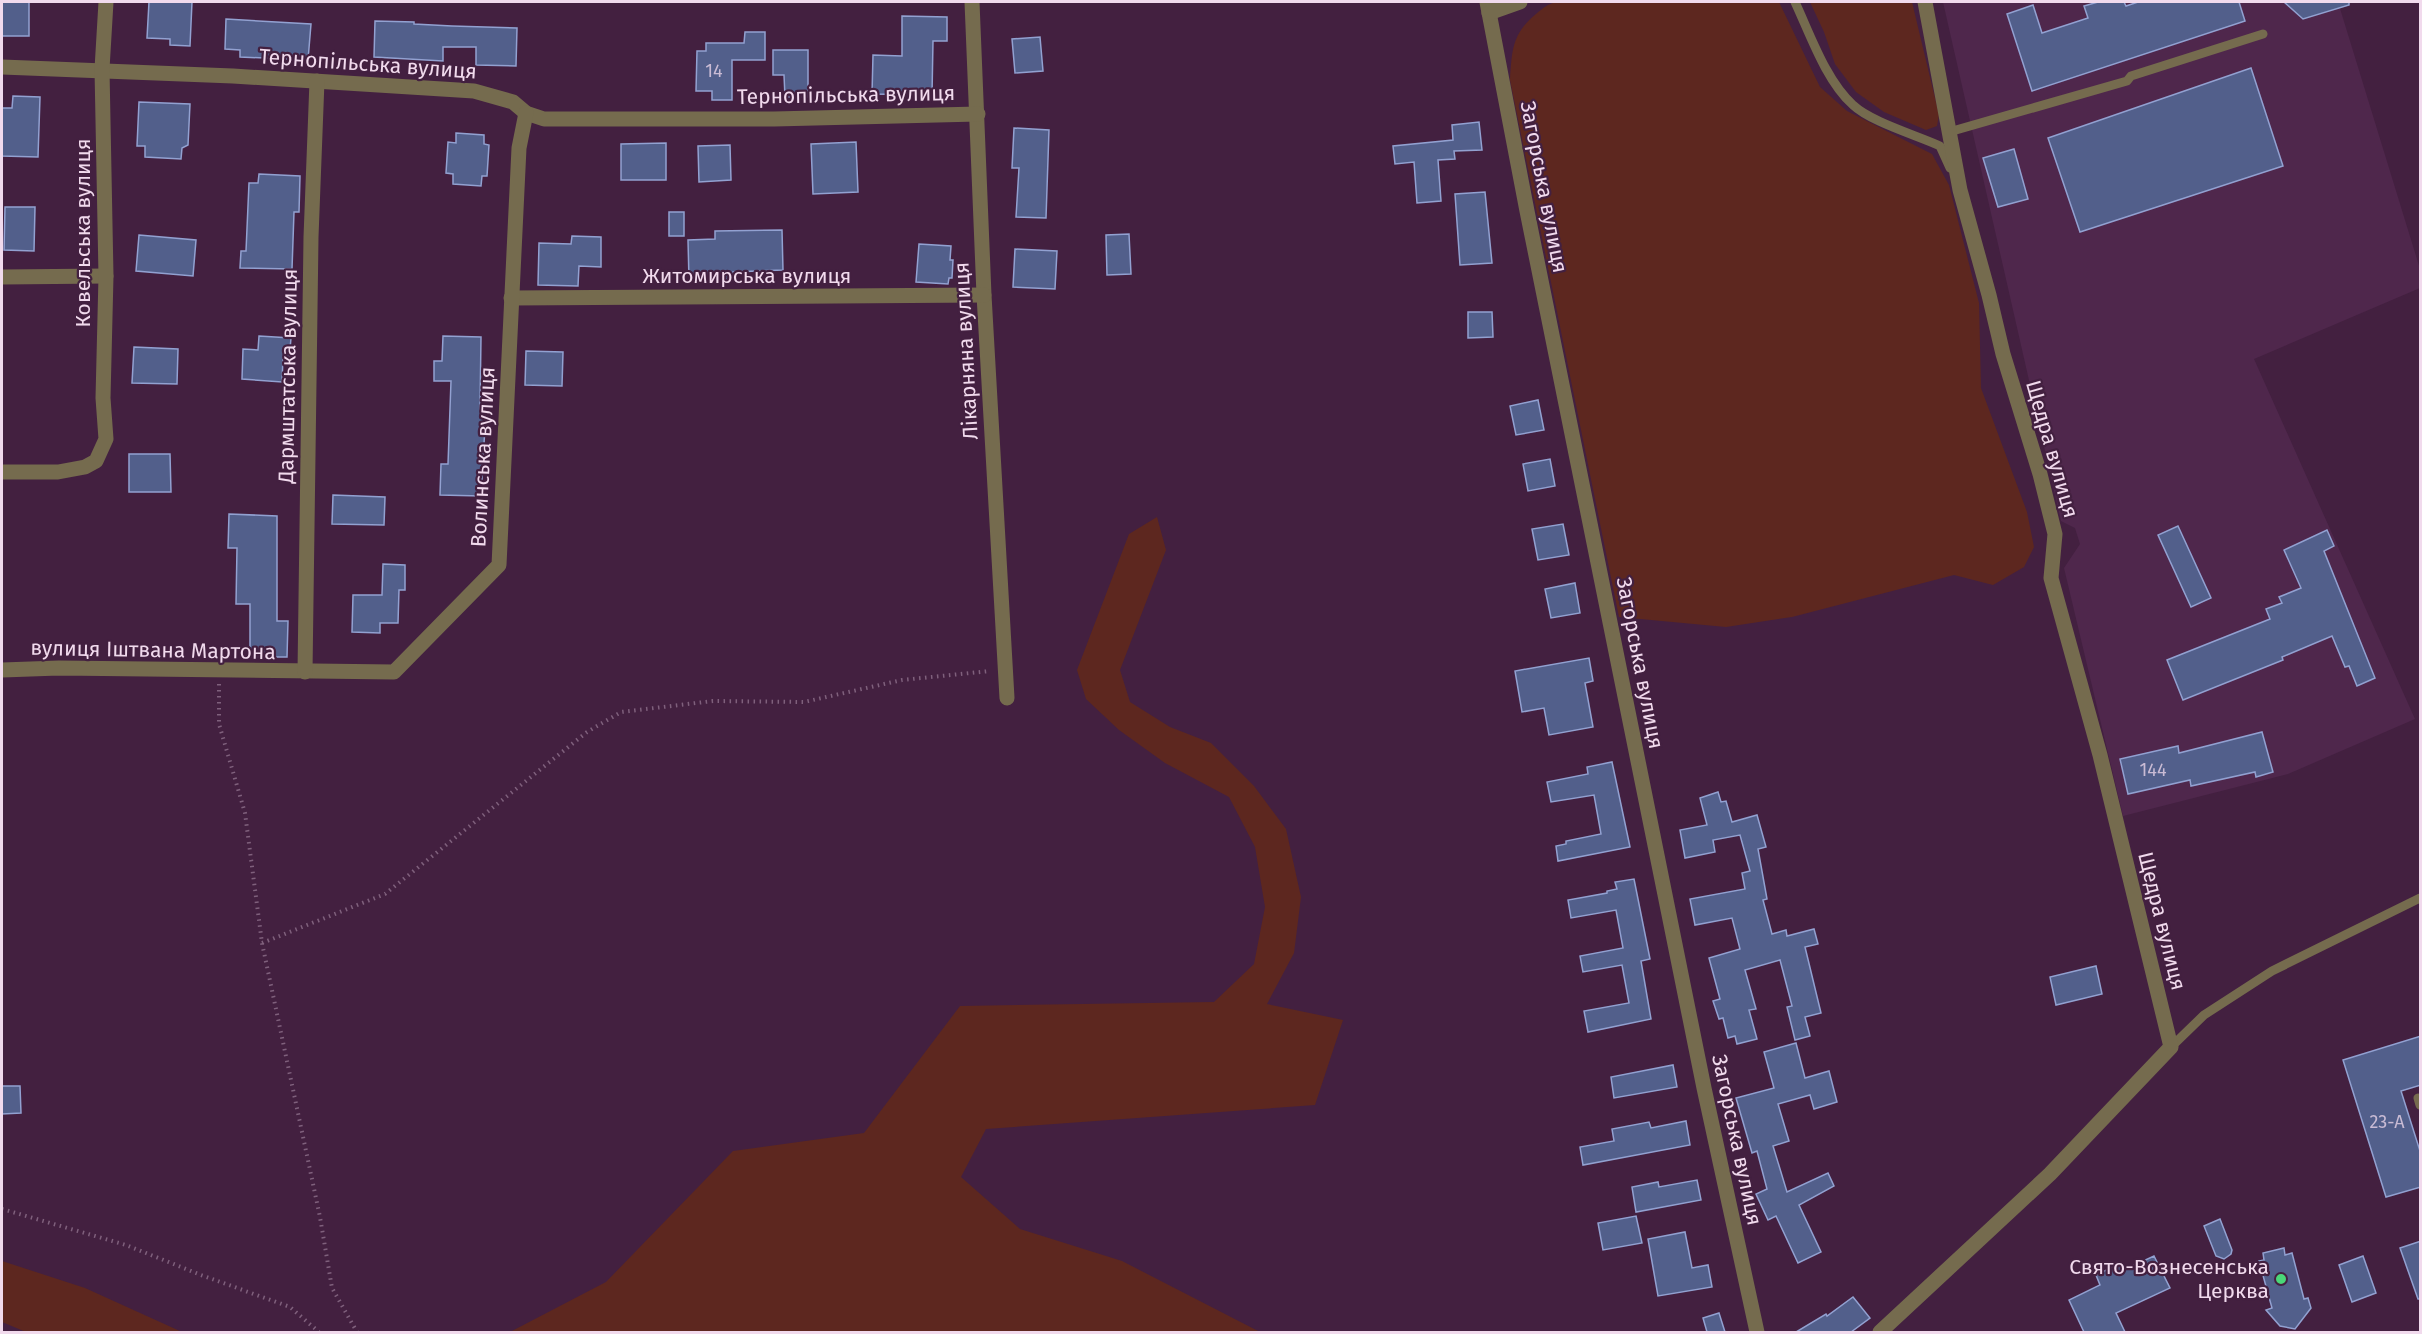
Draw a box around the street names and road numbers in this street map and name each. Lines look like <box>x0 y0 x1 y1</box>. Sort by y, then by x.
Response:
street label: Тернопільська вулиця <box>258 43 478 85</box>
street label: Тернопільська вулиця <box>737 80 955 110</box>
street label: Загорська вулиця <box>1515 99 1573 275</box>
street label: Ковельська вулиця <box>70 139 96 327</box>
street label: Лікарняна вулиця <box>948 261 984 441</box>
street label: Житомирська вулиця <box>643 263 851 289</box>
street label: Дармштатська вулиця <box>273 268 303 485</box>
street label: Волинська вулиця <box>465 366 501 548</box>
street label: Щедра вулиця <box>2020 377 2084 521</box>
street label: Загорська вулиця <box>1611 575 1669 751</box>
street label: вулиця Іштвана Мартона <box>30 635 276 665</box>
street label: Щедра вулиця <box>2132 849 2192 993</box>
street label: Загорська вулиця <box>1706 1052 1768 1228</box>

